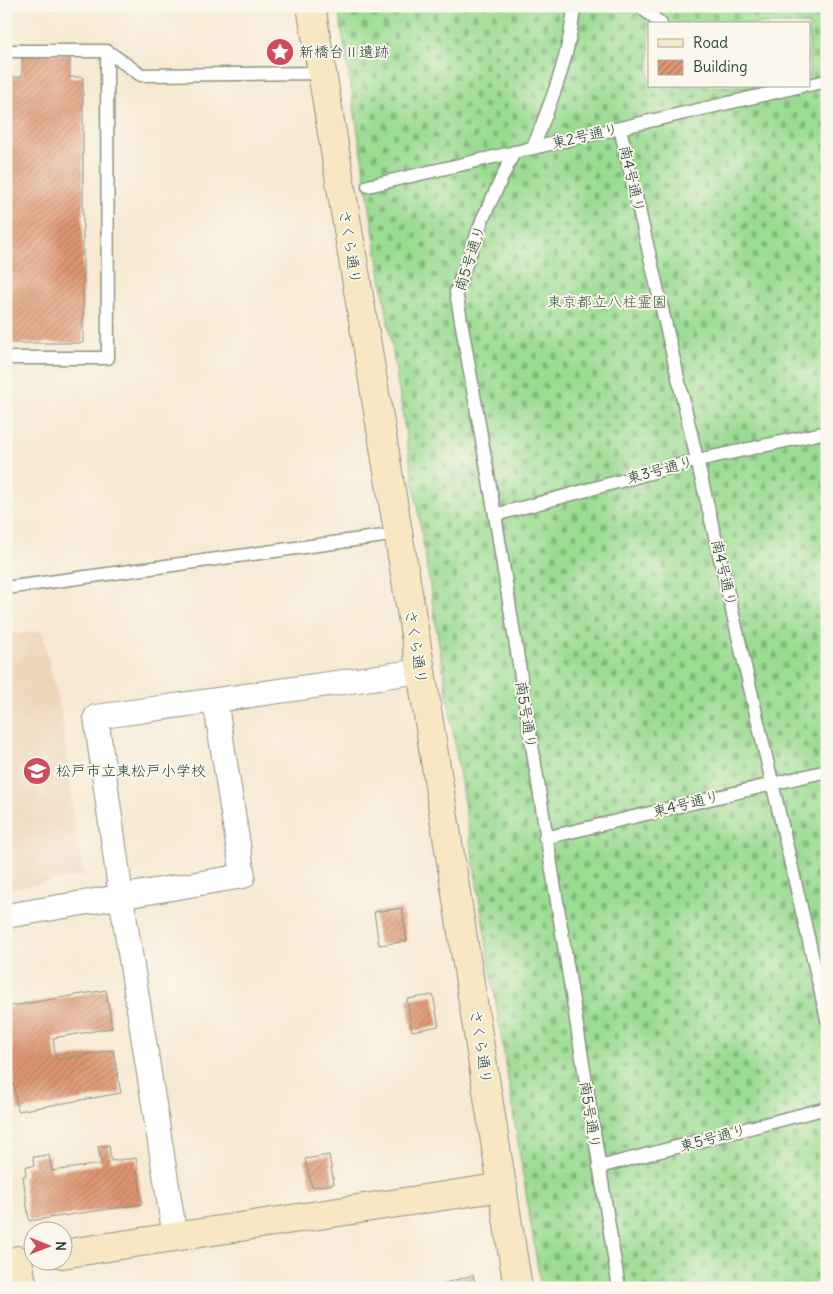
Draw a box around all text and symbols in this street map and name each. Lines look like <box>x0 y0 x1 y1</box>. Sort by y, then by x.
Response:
legend <box>648 22 810 88</box>
text: Road <box>693 33 728 52</box>
place icon: 新橋台Ⅱ遺跡 <box>265 37 295 67</box>
place label: 新橋台Ⅱ遺跡 <box>299 42 389 61</box>
text: Building <box>693 57 748 76</box>
street label: 東2号通り <box>550 119 620 152</box>
street label: 南4号通り <box>616 143 649 214</box>
street label: さくら通り <box>335 208 366 285</box>
street label: 南5号通り <box>450 222 489 293</box>
park label: 東京都立八柱霊園 <box>547 292 667 311</box>
street label: 東3号通り <box>624 451 695 488</box>
street label: 南4号通り <box>708 537 741 608</box>
street label: さくら通り <box>401 608 432 685</box>
street label: 南5号通り <box>512 680 541 750</box>
school or university icon: 松戸市立東松戸小学校 <box>22 756 52 786</box>
place label: 松戸市立東松戸小学校 <box>56 761 206 780</box>
street label: 東4号通り <box>650 786 721 821</box>
street label: さくら通り <box>466 1008 497 1085</box>
street label: 南5号通り <box>576 1080 605 1150</box>
street label: 東5号通り <box>677 1119 748 1156</box>
north arrow <box>22 1222 72 1272</box>
text: N <box>52 1241 70 1251</box>

